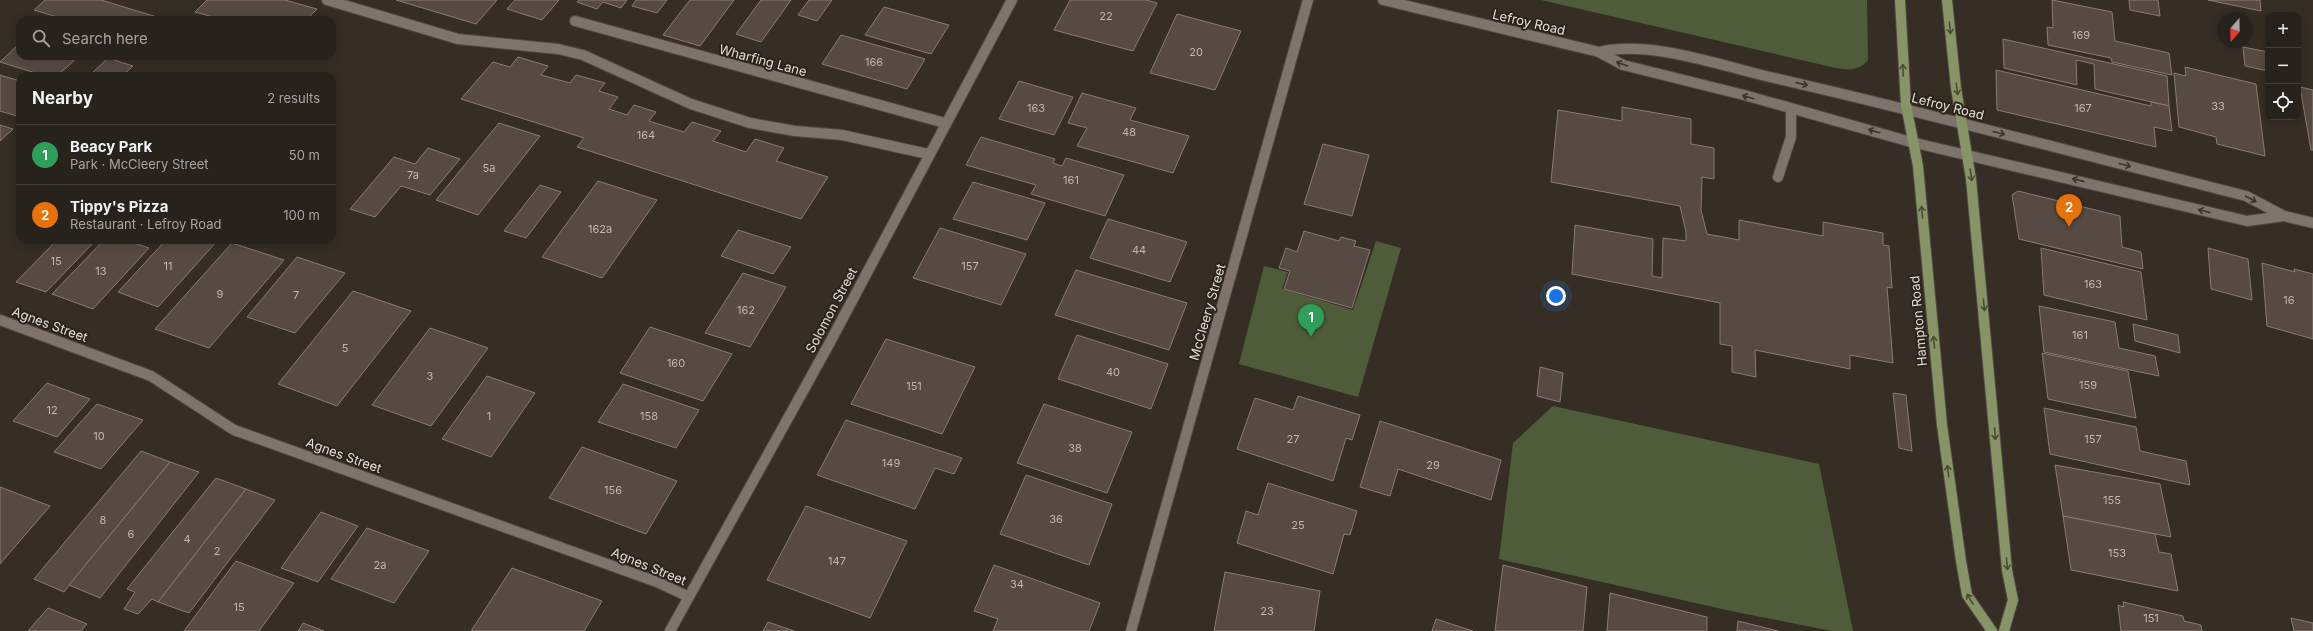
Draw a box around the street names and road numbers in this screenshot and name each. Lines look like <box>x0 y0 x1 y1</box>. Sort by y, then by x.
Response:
street label: Lefroy Road <box>1491 6 1567 38</box>
street label: Wharfing Lane <box>717 41 809 79</box>
street label: Lefroy Road <box>1910 89 1986 123</box>
street label: McCleery Street <box>1186 262 1228 362</box>
street label: Solomon Street <box>802 265 860 355</box>
street label: Hampton Road <box>1906 275 1930 367</box>
street label: Agnes Street <box>10 303 90 345</box>
street label: Agnes Street <box>304 434 384 476</box>
street label: Agnes Street <box>609 544 689 588</box>

